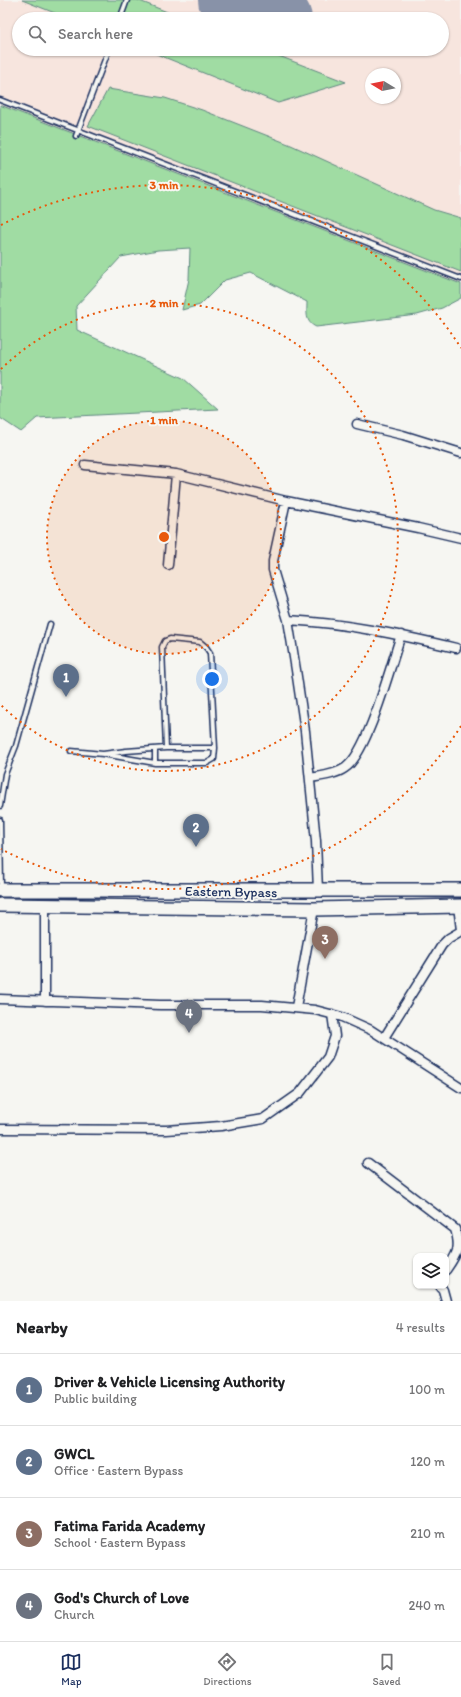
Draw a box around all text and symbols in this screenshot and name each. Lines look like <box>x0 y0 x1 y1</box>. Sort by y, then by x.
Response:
search box <box>12 12 449 56</box>
icon: search <box>26 23 48 45</box>
text: Search here <box>58 25 133 43</box>
north arrow <box>365 68 401 104</box>
text: 3 min <box>150 178 179 192</box>
text: 2 min <box>150 296 179 310</box>
text: 1 min <box>150 413 179 427</box>
centre of rings <box>157 530 171 544</box>
pin: 1 <box>53 664 79 697</box>
your location <box>202 669 222 689</box>
pin: 2 <box>183 814 209 847</box>
street label: Eastern Bypass <box>185 883 277 901</box>
pin: 3 <box>312 926 338 959</box>
pin: 4 <box>176 1000 202 1033</box>
map controls <box>413 1253 449 1289</box>
button: layers <box>413 1253 449 1289</box>
text: Nearby <box>16 1317 68 1337</box>
text: 4 results <box>396 1320 445 1335</box>
text: Driver & Vehicle Licensing Authority <box>54 1373 285 1391</box>
text: 1 <box>26 1382 32 1397</box>
text: 100 m <box>409 1382 445 1397</box>
text: Public building <box>54 1391 137 1406</box>
text: GWCL <box>54 1445 94 1463</box>
text: 2 <box>26 1454 32 1469</box>
text: 120 m <box>410 1454 445 1469</box>
text: Office · Eastern Bypass <box>54 1463 183 1478</box>
text: Fatima Farida Academy <box>54 1517 205 1535</box>
text: 3 <box>25 1526 33 1541</box>
text: 210 m <box>410 1526 445 1541</box>
text: School · Eastern Bypass <box>54 1535 186 1550</box>
text: God's Church of Love <box>54 1589 189 1607</box>
text: 4 <box>25 1598 33 1613</box>
text: 240 m <box>408 1598 445 1613</box>
text: Church <box>54 1607 95 1622</box>
tab: Map <box>60 1651 82 1688</box>
tab: Directions <box>203 1651 252 1688</box>
tab: Saved <box>372 1651 401 1688</box>

